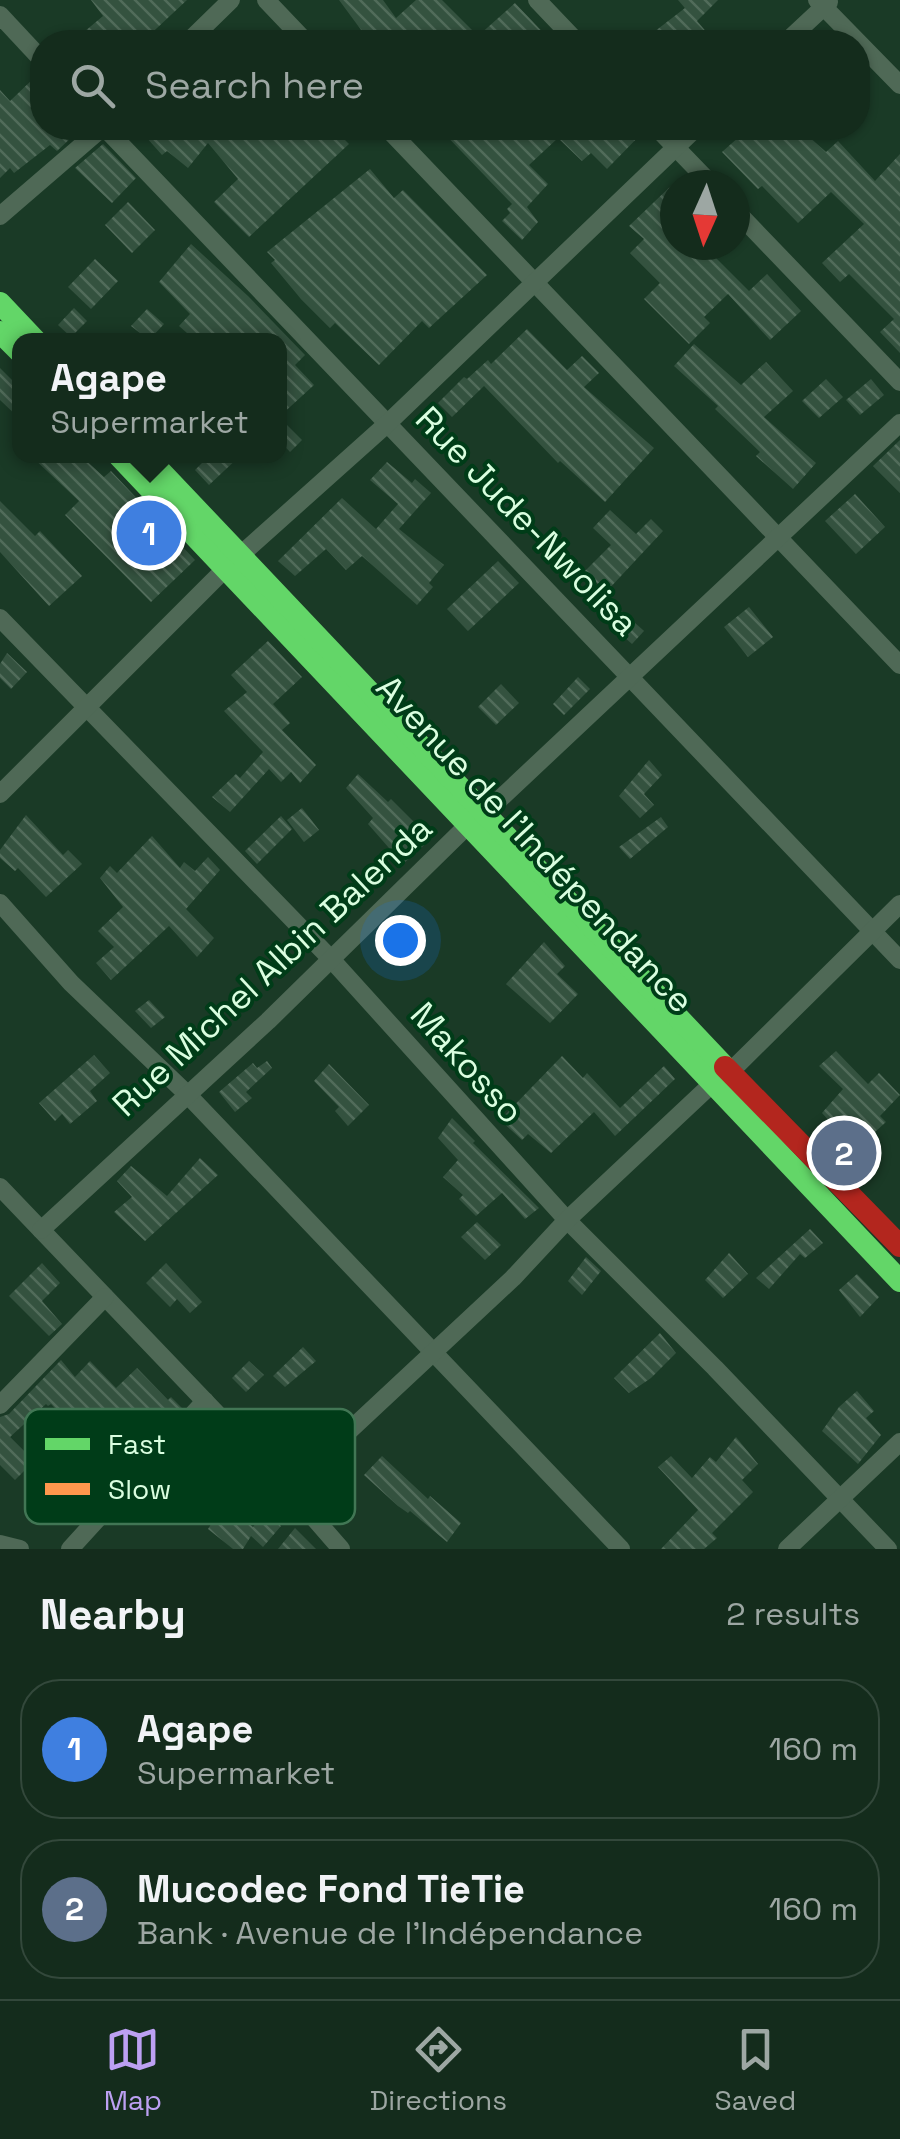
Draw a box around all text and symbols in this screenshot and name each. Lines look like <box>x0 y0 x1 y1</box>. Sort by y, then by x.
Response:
search box <box>30 30 870 140</box>
icon: search <box>65 58 120 113</box>
text: Search here <box>145 61 364 109</box>
north arrow <box>660 170 750 260</box>
popup <box>12 333 287 463</box>
text: Agape <box>50 354 167 402</box>
street label: Rue Jude-Nwolisa <box>406 397 648 645</box>
text: Supermarket <box>50 402 249 442</box>
pin: 1 <box>116 496 182 570</box>
street label: Avenue de l'Indépendance <box>367 666 703 1022</box>
street label: Rue Michel Albin Balenda <box>103 806 441 1126</box>
your location <box>375 915 426 966</box>
street label: Makosso <box>401 993 533 1133</box>
pin: 2 <box>812 1116 876 1190</box>
legend <box>25 1409 355 1524</box>
text: Fast <box>108 1426 166 1462</box>
text: Slow <box>108 1471 171 1507</box>
text: Nearby <box>40 1588 186 1641</box>
text: 2 results <box>726 1594 860 1634</box>
text: Agape <box>137 1705 253 1753</box>
text: 1 <box>67 1729 82 1769</box>
text: 160 m <box>769 1729 858 1769</box>
text: Supermarket <box>137 1753 335 1793</box>
text: Mucodec Fond TieTie <box>137 1865 525 1913</box>
text: 2 <box>65 1889 84 1929</box>
text: 160 m <box>769 1889 858 1929</box>
text: Bank · Avenue de l'Indépendance <box>137 1913 643 1953</box>
tab: Map <box>104 2022 162 2118</box>
tab: Directions <box>370 2022 507 2118</box>
tab: Saved <box>715 2022 796 2118</box>

